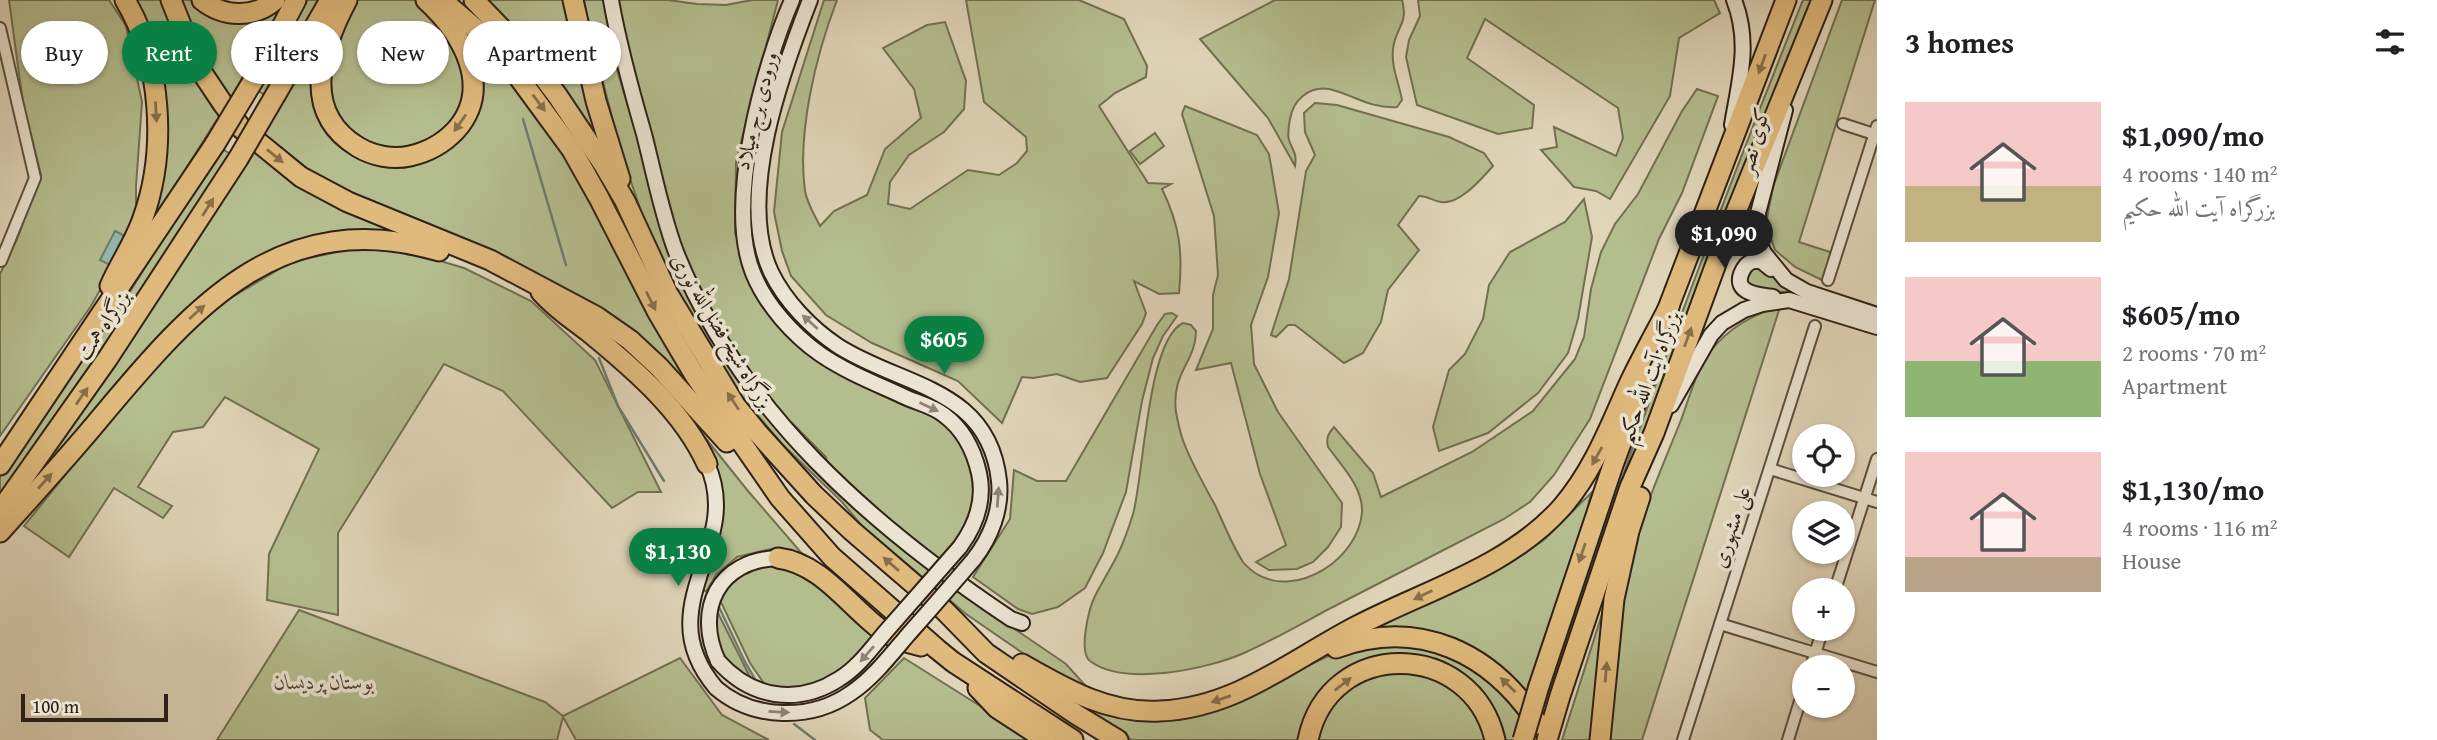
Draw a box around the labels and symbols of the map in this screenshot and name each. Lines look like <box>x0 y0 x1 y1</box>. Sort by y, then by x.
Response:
street label: ورودی برج میلاد <box>726 48 789 174</box>
one-way arrow <box>1757 53 1768 74</box>
one-way arrow <box>532 94 546 112</box>
one-way arrow <box>150 101 161 123</box>
street label: کوی نصر <box>1729 104 1777 180</box>
one-way arrow <box>453 114 467 132</box>
one-way arrow <box>265 148 283 163</box>
one-way arrow <box>202 197 215 216</box>
pin: $1,090 <box>1667 210 1781 270</box>
street label: بزرگراه شیخ فضل‌الله نوری <box>660 246 782 417</box>
street label: بزرگراه همت <box>68 283 138 366</box>
one-way arrow <box>645 291 657 311</box>
one-way arrow <box>188 305 205 321</box>
street label: بزرگراه آیت الله حکیم <box>1608 305 1694 450</box>
one-way arrow <box>802 314 819 330</box>
pin: $605 <box>903 316 985 376</box>
one-way arrow <box>1683 327 1694 348</box>
one-way arrow <box>75 387 89 405</box>
one-way arrow <box>726 392 740 410</box>
one-way arrow <box>919 402 939 413</box>
one-way arrow <box>1591 447 1603 467</box>
one-way arrow <box>37 472 53 490</box>
street label: علی مشهوری <box>1703 482 1759 572</box>
one-way arrow <box>993 486 1004 508</box>
pin: $1,130 <box>621 528 735 588</box>
one-way arrow <box>1576 543 1587 564</box>
one-way arrow <box>882 557 899 572</box>
one-way arrow <box>1413 589 1433 600</box>
one-way arrow <box>859 645 875 663</box>
one-way arrow <box>1601 661 1612 683</box>
park label: بوستان پردیسان <box>274 666 374 697</box>
one-way arrow <box>1334 677 1352 691</box>
one-way arrow <box>1499 677 1516 694</box>
scale bar <box>21 691 168 723</box>
one-way arrow <box>1210 694 1231 705</box>
one-way arrow <box>768 707 790 718</box>

